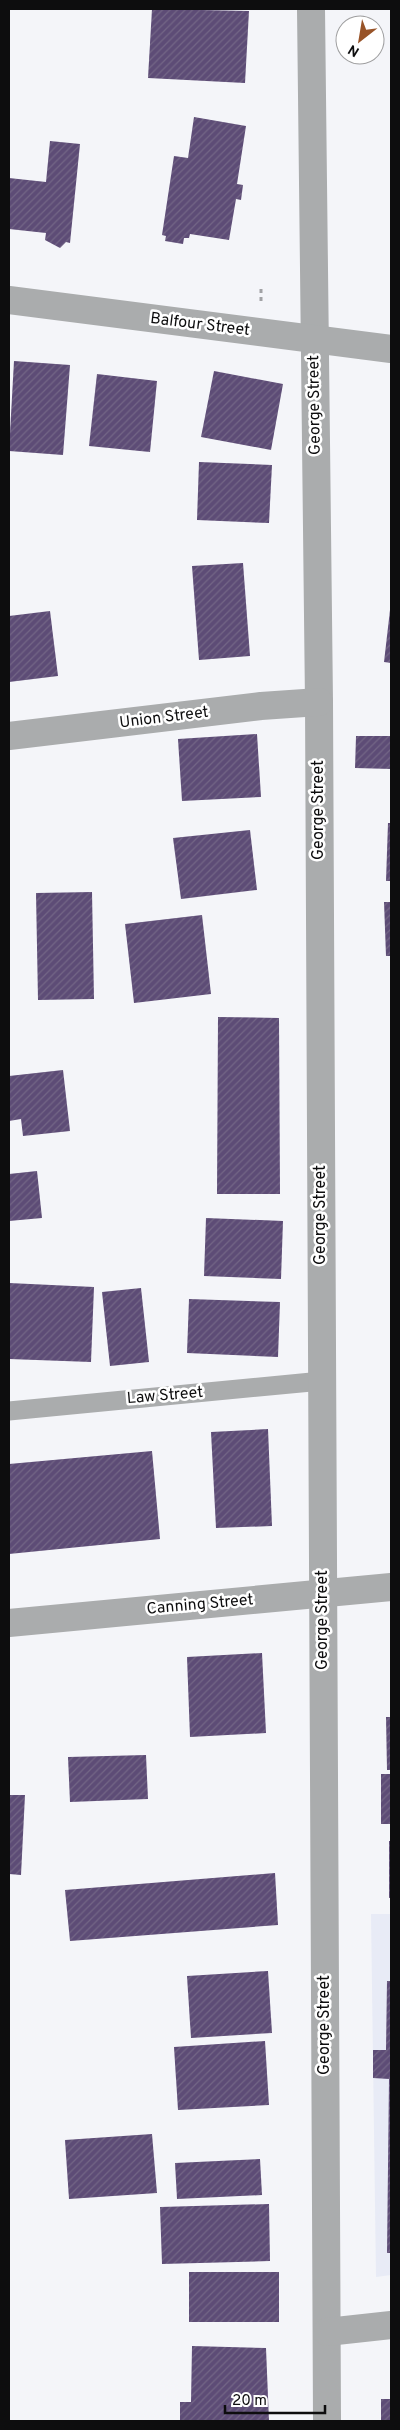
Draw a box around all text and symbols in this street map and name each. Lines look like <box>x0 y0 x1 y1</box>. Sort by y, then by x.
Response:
north arrow <box>335 15 385 65</box>
text: N <box>345 40 363 60</box>
street label: Balfour Street <box>149 309 251 341</box>
street label: George Street <box>304 355 326 455</box>
street label: Union Street <box>118 703 210 733</box>
street label: George Street <box>309 760 329 860</box>
street label: George Street <box>311 1165 331 1265</box>
street label: Law Street <box>126 1383 204 1409</box>
street label: George Street <box>313 1570 333 1670</box>
street label: Canning Street <box>146 1590 254 1620</box>
street label: George Street <box>315 1975 335 2075</box>
scale bar <box>225 2382 325 2414</box>
text: 20 m <box>232 2392 267 2411</box>

